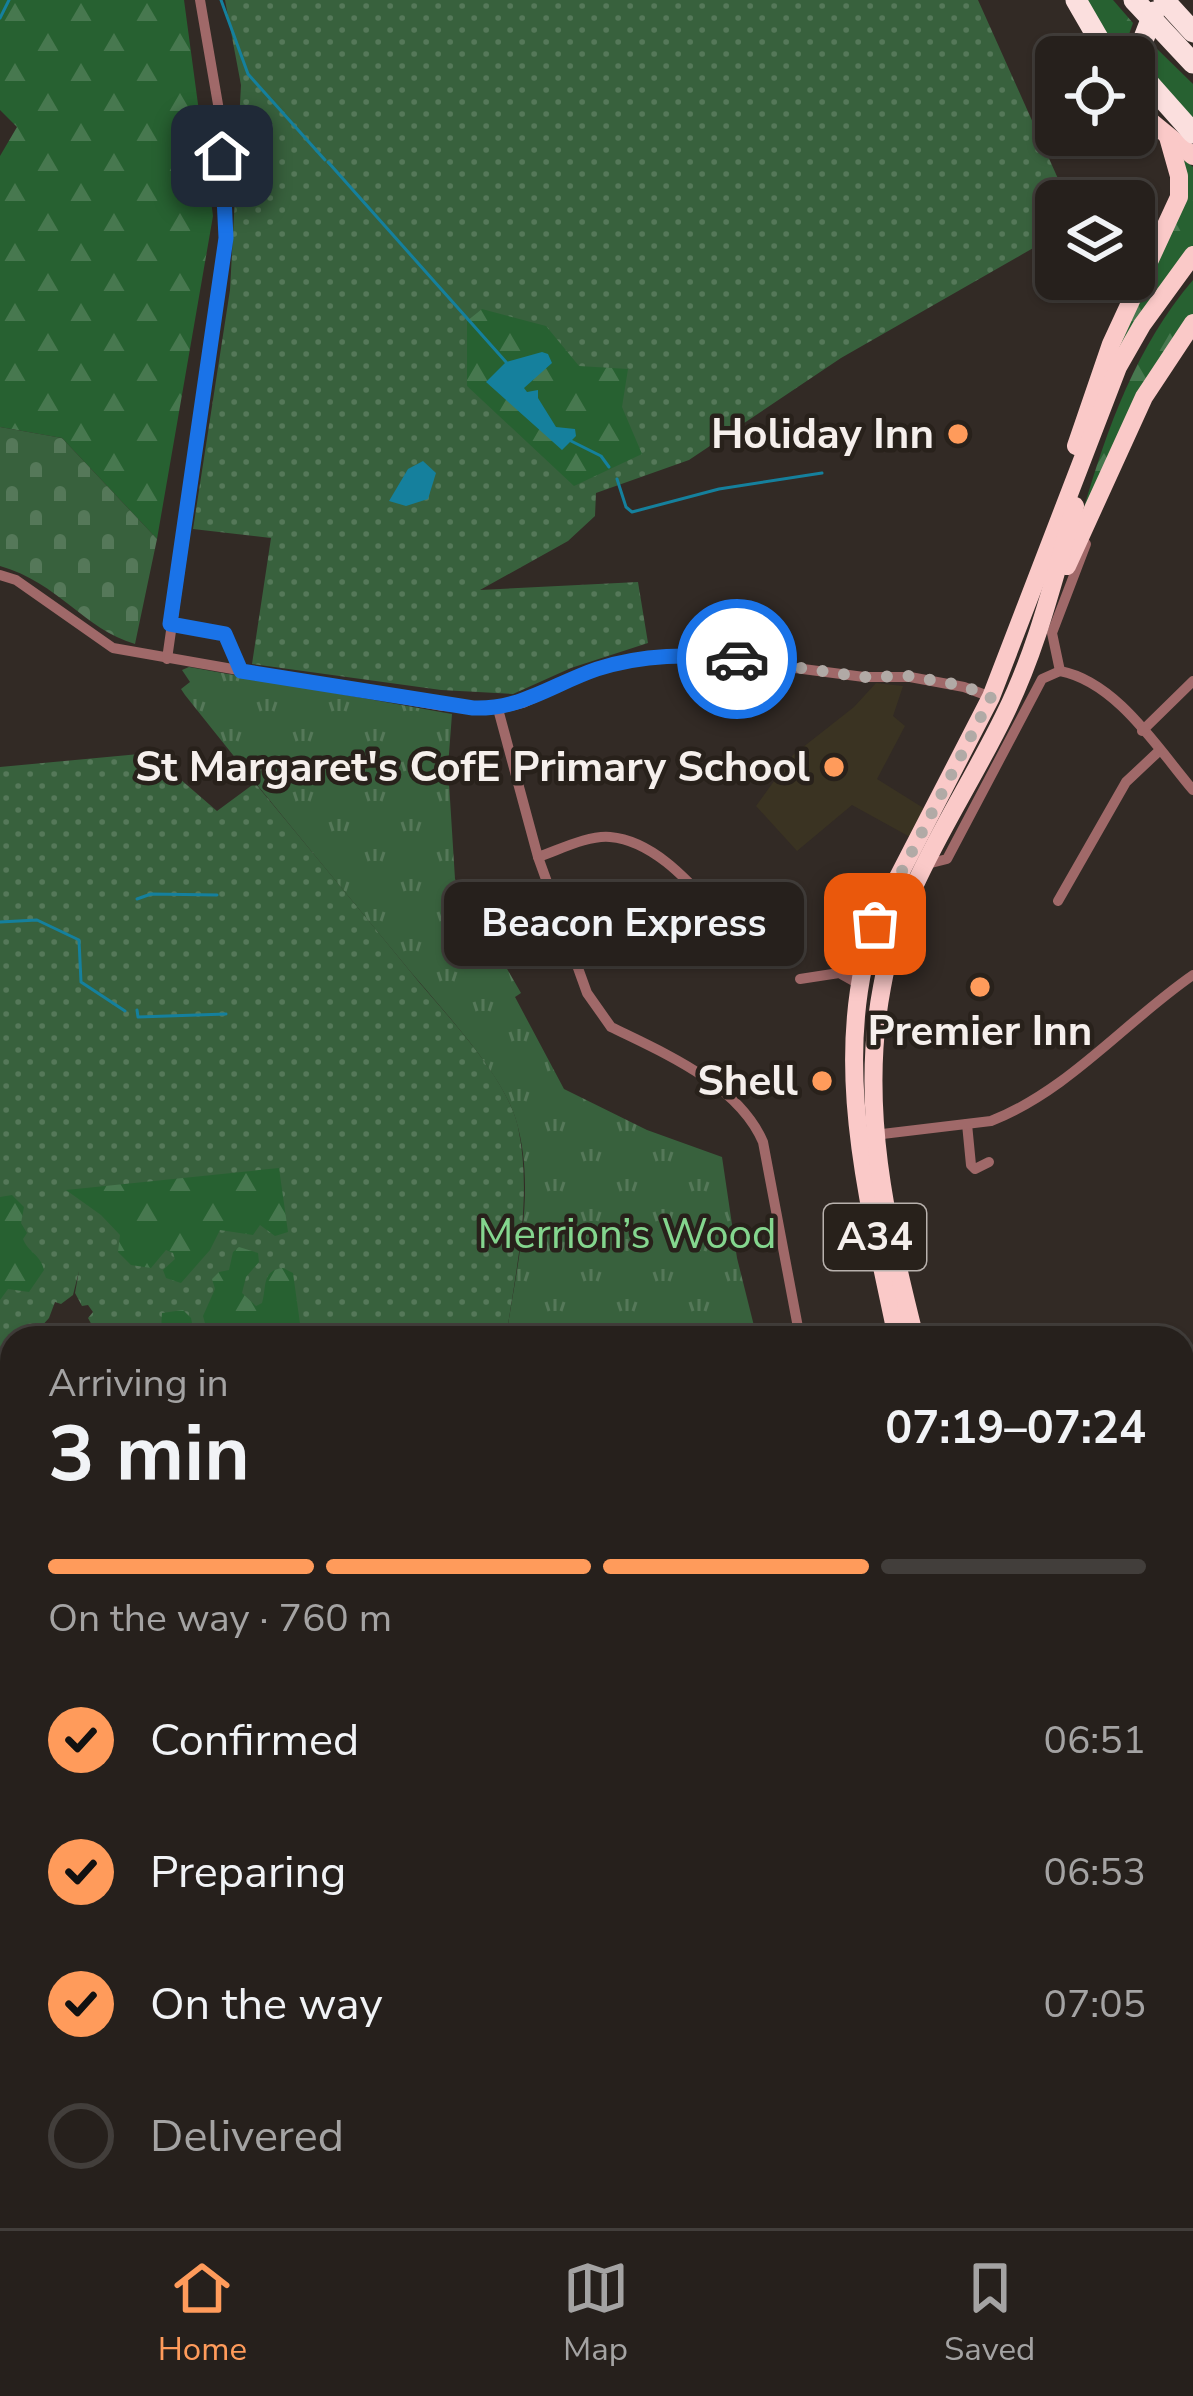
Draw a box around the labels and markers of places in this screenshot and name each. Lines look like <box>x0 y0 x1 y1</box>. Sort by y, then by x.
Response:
pin <box>171 105 273 207</box>
place label: Holiday Inn <box>711 406 934 463</box>
marker: Holiday Inn <box>945 421 971 447</box>
place label: St Margaret's CofE Primary School <box>135 739 810 796</box>
marker: St Margaret's CofE Primary School <box>821 754 847 780</box>
pin <box>824 873 926 975</box>
callout: Beacon Express <box>443 882 803 966</box>
marker: Premier Inn <box>967 974 993 1000</box>
place label: Premier Inn <box>868 1003 1092 1060</box>
place label: Shell <box>697 1053 798 1110</box>
marker: Shell <box>809 1068 835 1094</box>

